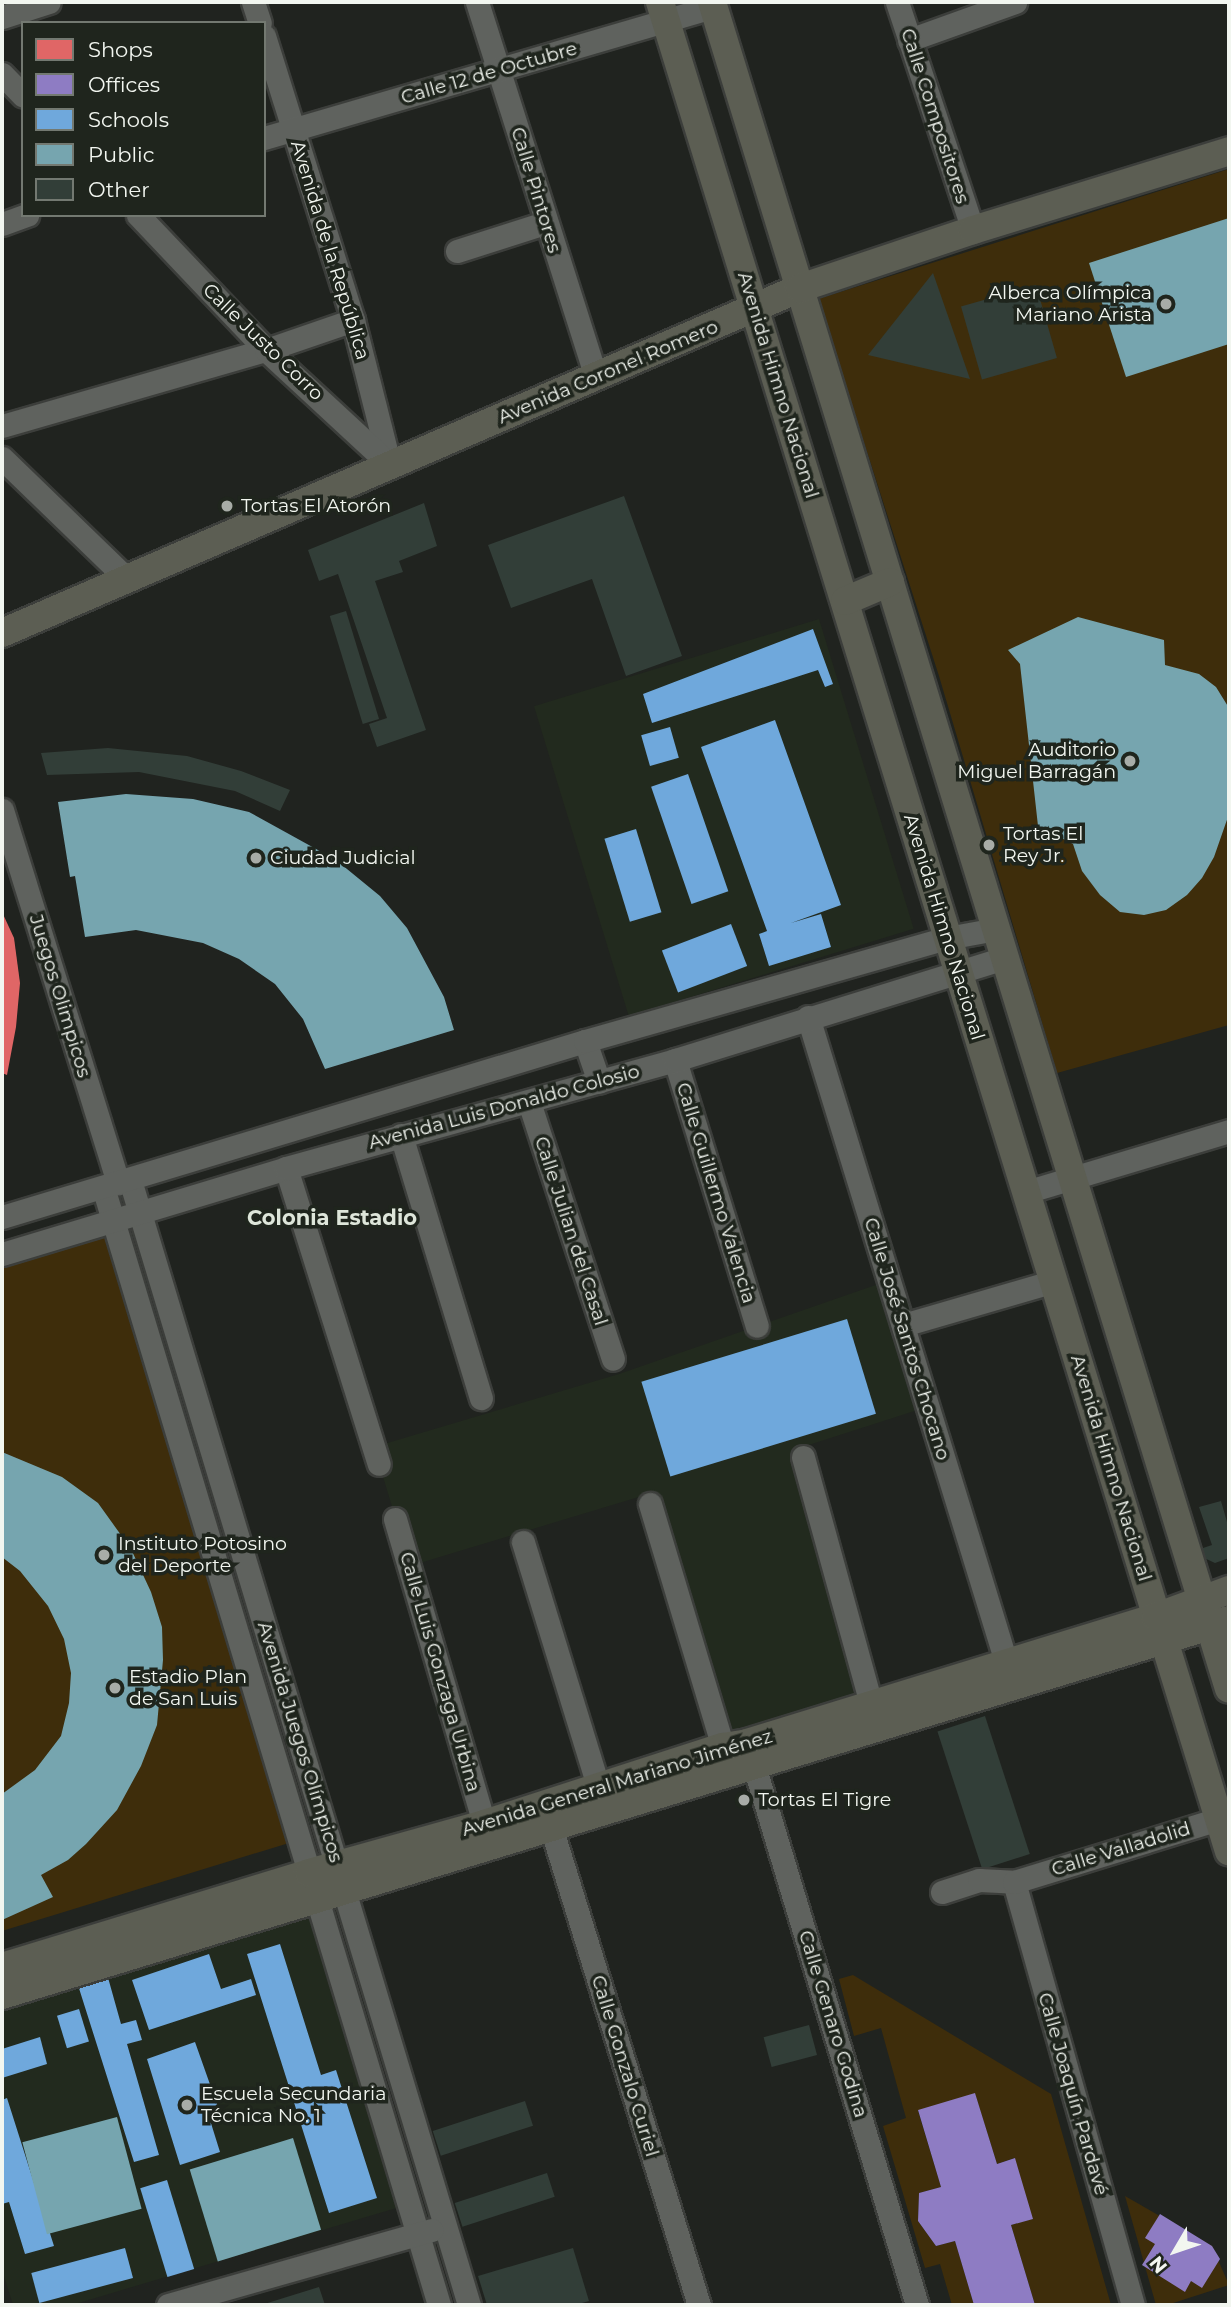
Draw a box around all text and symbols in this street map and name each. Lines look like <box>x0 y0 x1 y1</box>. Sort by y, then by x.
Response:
legend <box>21 21 266 217</box>
street label: Calle Compositores <box>896 26 974 206</box>
text: Shops <box>88 37 153 62</box>
street label: Calle 12 de Octubre <box>398 37 580 109</box>
text: Offices <box>88 72 160 97</box>
text: Schools <box>88 107 169 132</box>
street label: Calle Pintores <box>506 124 566 256</box>
street label: Avenida de la República <box>286 138 374 362</box>
text: Public <box>88 142 155 167</box>
text: Other <box>88 177 150 202</box>
street label: Avenida Himno Nacional <box>733 269 823 501</box>
street label: Calle Justo Corro <box>198 279 328 405</box>
place label: Alberca Olímpica Mariano Arista <box>988 282 1152 326</box>
marker: Alberca Olímpica Mariano Arista <box>1158 296 1174 312</box>
street label: Avenida Coronel Romero <box>495 315 721 429</box>
place label: Tortas El Atorón <box>241 495 391 517</box>
marker: Tortas El Atorón <box>219 498 235 514</box>
place label: Auditorio Miguel Barragán <box>957 739 1116 783</box>
marker: Auditorio Miguel Barragán <box>1122 753 1138 769</box>
street label: Avenida Himno Nacional <box>899 811 989 1043</box>
place label: Tortas El Rey Jr. <box>1003 823 1083 867</box>
marker: Tortas El Rey Jr. <box>981 837 997 853</box>
place label: Ciudad Judicial <box>270 847 416 869</box>
marker: Ciudad Judicial <box>248 850 264 866</box>
street label: Juegos Olimpicos <box>24 912 96 1080</box>
street label: Avenida Luis Donaldo Colosio <box>366 1060 642 1154</box>
street label: Calle Guillermo Valencia <box>672 1080 760 1306</box>
street label: Calle Julian del Casal <box>530 1134 612 1328</box>
district label: Colonia Estadio <box>247 1205 417 1231</box>
street label: Calle José Santos Chocano <box>859 1215 955 1463</box>
street label: Avenida Himno Nacional <box>1066 1352 1156 1584</box>
place label: Instituto Potosino del Deporte <box>118 1533 287 1577</box>
marker: Instituto Potosino del Deporte <box>96 1547 112 1563</box>
street label: Calle Luis Gonzaga Urbina <box>395 1549 485 1795</box>
street label: Avenida Juegos Olímpicos <box>252 1619 348 1865</box>
place label: Estadio Plan de San Luis <box>129 1666 247 1710</box>
marker: Estadio Plan de San Luis <box>107 1680 123 1696</box>
street label: Avenida General Mariano Jiménez <box>459 1725 775 1841</box>
place label: Tortas El Tigre <box>758 1789 891 1811</box>
marker: Tortas El Tigre <box>736 1792 752 1808</box>
street label: Calle Valladolid <box>1049 1817 1193 1881</box>
street label: Calle Genaro Godina <box>794 1928 872 2120</box>
street label: Calle Gonzalo Curiel <box>587 1972 663 2160</box>
street label: Calle Joaquín Pardavé <box>1033 1990 1113 2198</box>
place label: Escuela Secundaria Técnica No. 1 <box>201 2083 386 2127</box>
marker: Escuela Secundaria Técnica No. 1 <box>179 2097 195 2113</box>
north arrow <box>1140 2216 1210 2286</box>
text: N <box>1145 2251 1172 2278</box>

